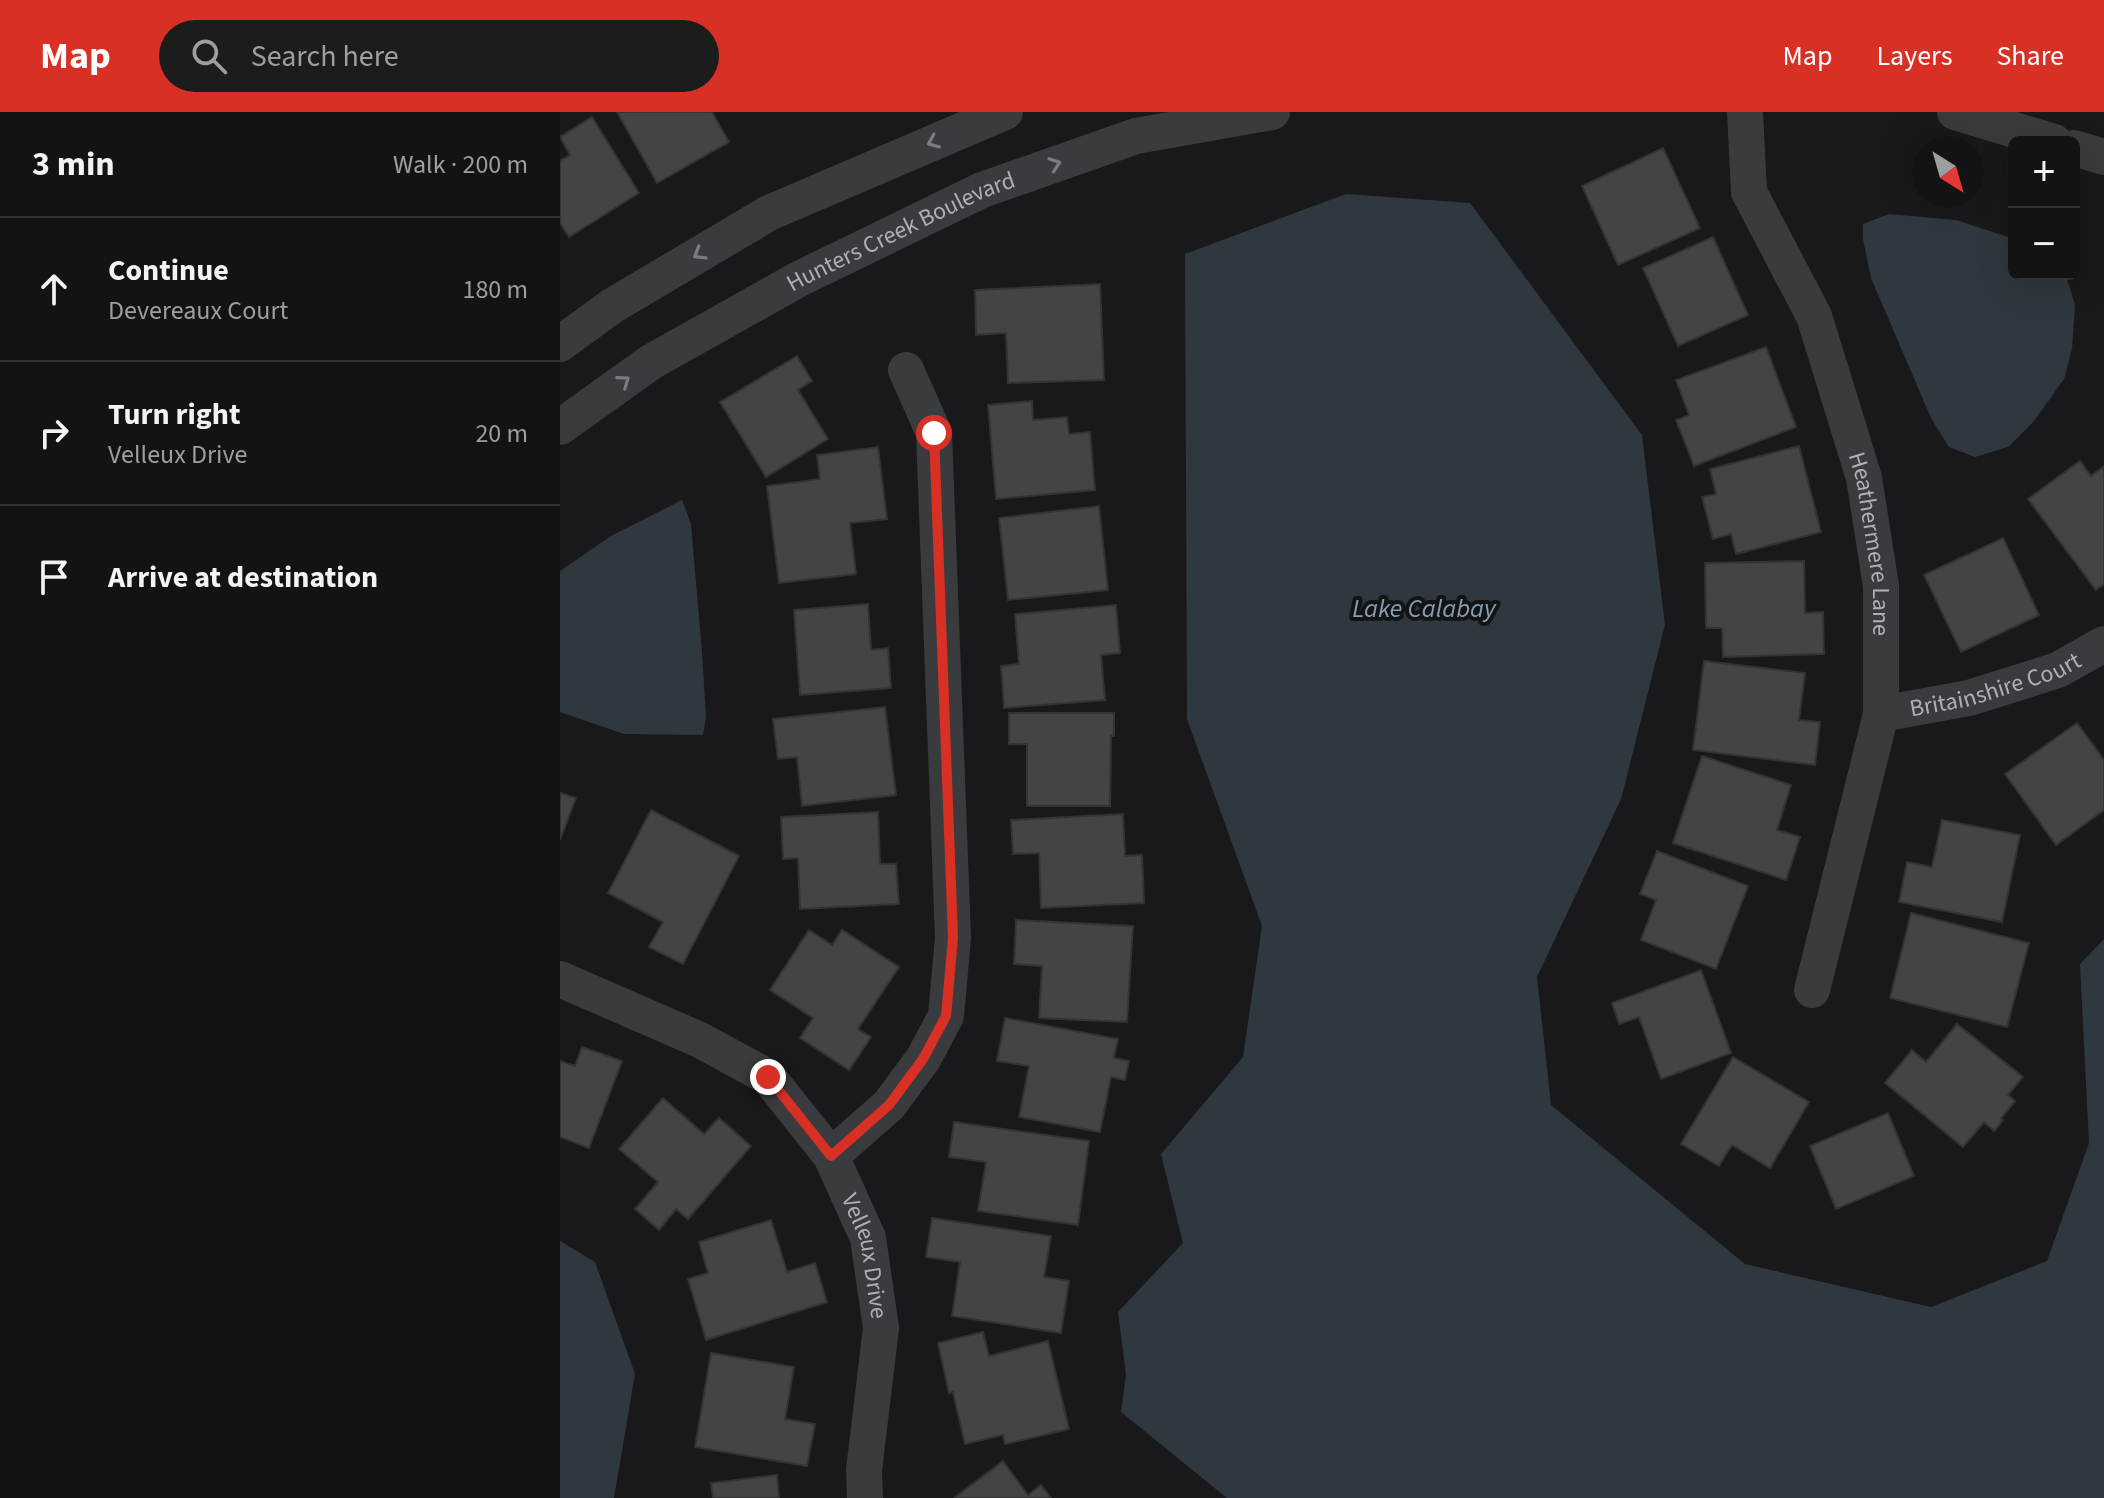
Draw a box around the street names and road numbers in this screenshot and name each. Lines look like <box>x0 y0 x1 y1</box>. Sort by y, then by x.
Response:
street label: Hunters Creek Boulevard <box>780 163 1020 301</box>
street label: Heathermere Lane <box>1839 448 1898 636</box>
street label: Britainshire Court <box>1907 643 2088 726</box>
street label: Velleux Drive <box>832 1188 896 1321</box>

